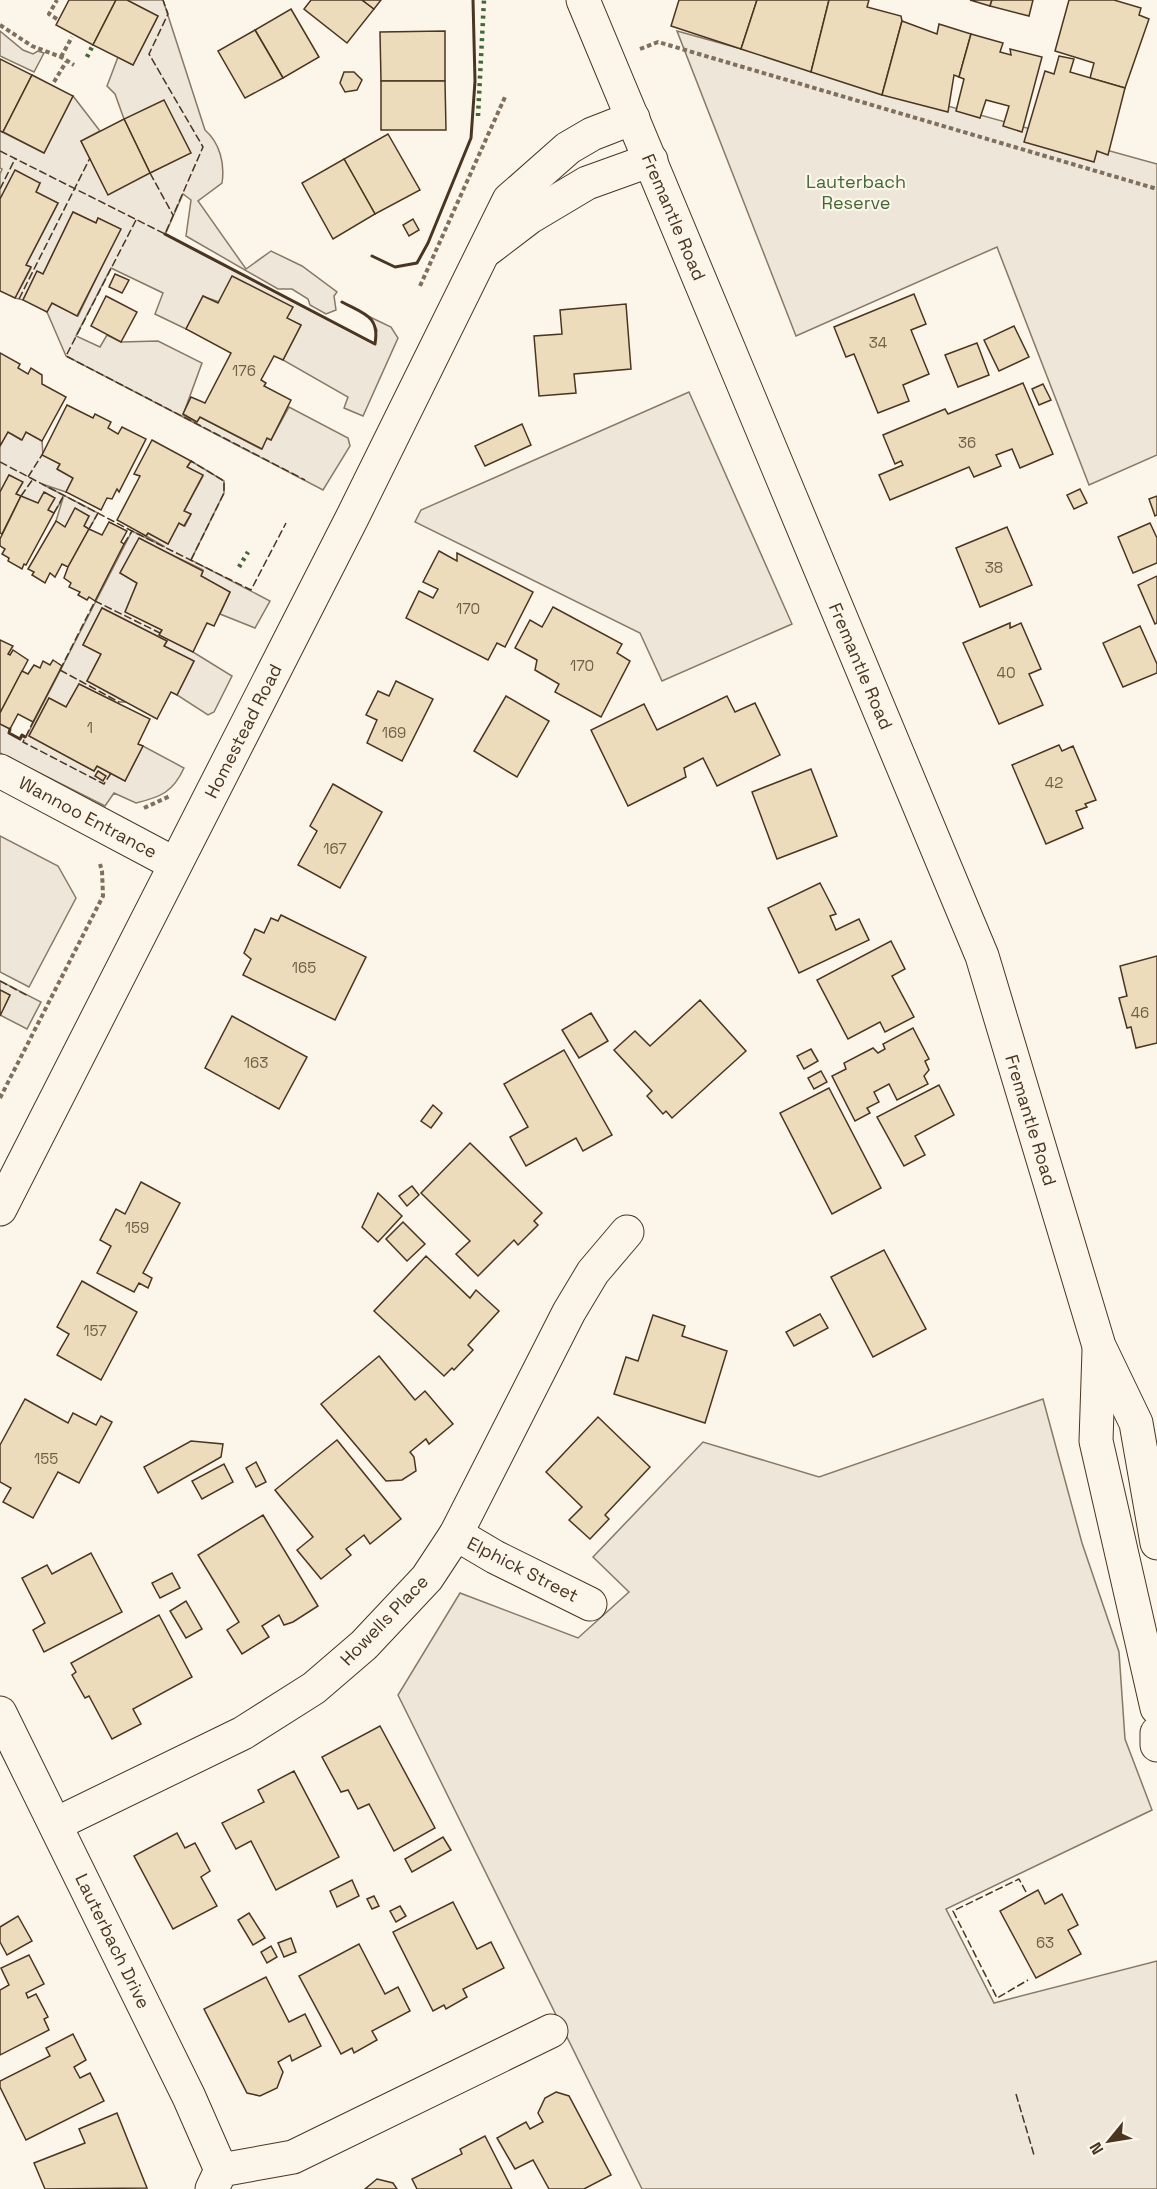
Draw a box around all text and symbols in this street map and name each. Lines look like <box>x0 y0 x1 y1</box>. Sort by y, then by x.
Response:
street label: Fremantle Road <box>637 150 711 284</box>
park label: Lauterbach Reserve <box>806 170 906 214</box>
house number: 34 <box>869 333 887 352</box>
house number: 176 <box>232 361 256 380</box>
house number: 36 <box>958 433 976 452</box>
house number: 38 <box>985 558 1003 577</box>
house number: 170 <box>456 599 480 618</box>
street label: Fremantle Road <box>824 599 898 733</box>
house number: 170 <box>570 656 594 675</box>
street label: Homestead Road <box>199 660 287 802</box>
house number: 40 <box>997 663 1016 682</box>
house number: 1 <box>87 718 93 737</box>
house number: 169 <box>382 723 406 742</box>
street label: Wannoo Entrance <box>15 771 161 863</box>
house number: 42 <box>1045 773 1063 792</box>
house number: 167 <box>323 839 347 858</box>
house number: 165 <box>292 958 316 977</box>
house number: 46 <box>1131 1003 1149 1022</box>
street label: Fremantle Road <box>1000 1052 1062 1188</box>
house number: 163 <box>244 1053 268 1072</box>
house number: 159 <box>125 1218 149 1237</box>
house number: 157 <box>83 1321 107 1340</box>
house number: 155 <box>34 1449 58 1468</box>
street label: Elphick Street <box>464 1531 582 1607</box>
street label: Howells Place <box>335 1570 433 1670</box>
street label: Lauterbach Drive <box>70 1870 156 2012</box>
house number: 63 <box>1036 1933 1054 1952</box>
north arrow <box>1079 2111 1139 2171</box>
text: N <box>1085 2138 1108 2158</box>

